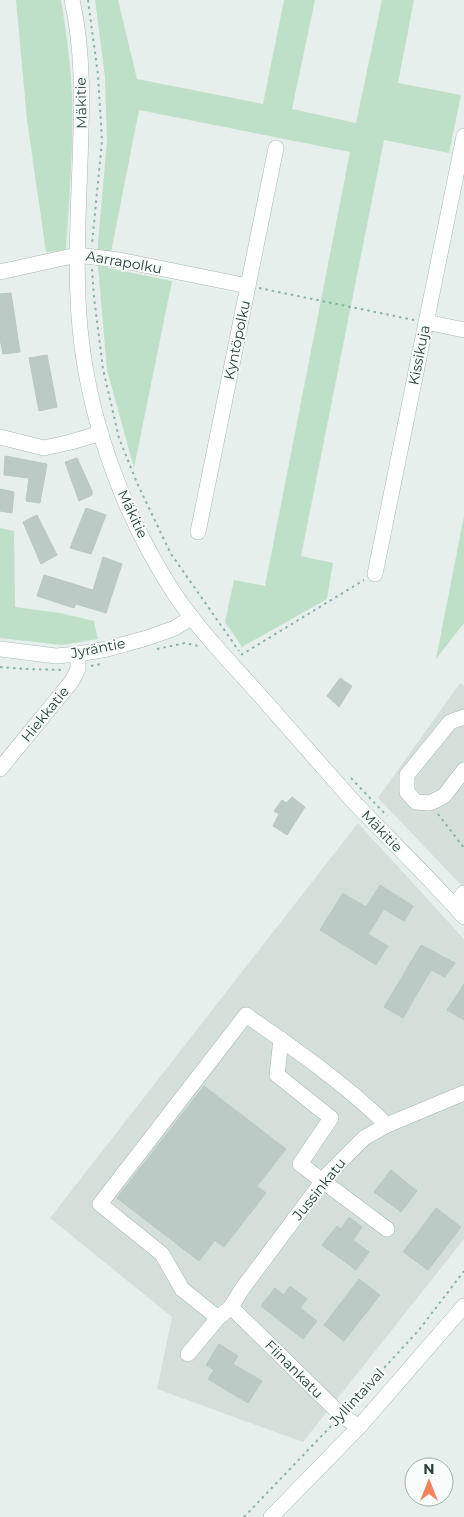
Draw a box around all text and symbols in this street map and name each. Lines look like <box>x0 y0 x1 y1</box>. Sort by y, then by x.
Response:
street label: Mäkitie <box>72 77 90 129</box>
street label: Aarrapolku <box>85 246 163 278</box>
street label: Kyntöpolku <box>220 299 254 381</box>
street label: Kissikuja <box>404 323 434 387</box>
street label: Mäkitie <box>114 487 152 541</box>
street label: Jyräntie <box>68 634 127 662</box>
street label: Hiekkatie <box>17 683 73 745</box>
street label: Mäkitie <box>358 806 406 856</box>
street label: Jussinkatu <box>288 1154 350 1225</box>
street label: Fiinankatu <box>261 1336 327 1402</box>
street label: Jyllintaival <box>325 1364 388 1430</box>
north arrow <box>404 1457 454 1507</box>
text: N <box>423 1460 435 1478</box>

